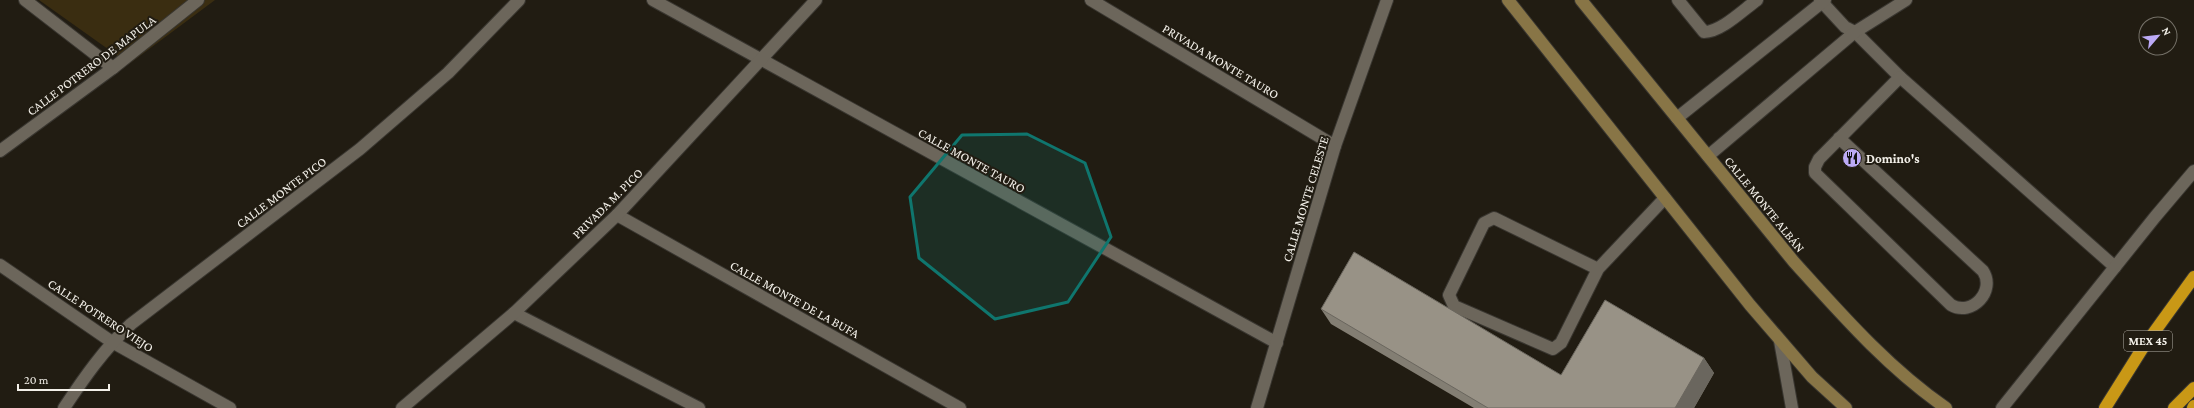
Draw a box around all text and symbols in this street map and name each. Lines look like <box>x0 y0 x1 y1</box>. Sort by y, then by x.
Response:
street label: CALLE POTRERO DE MAPULA <box>24 12 159 119</box>
north arrow <box>2138 16 2178 56</box>
street label: PRIVADA MONTE TAURO <box>1160 21 1282 102</box>
text: N <box>2160 25 2174 38</box>
street label: CALLE MONTE TAURO <box>916 125 1028 196</box>
street label: CALLE MONTE CELESTE <box>1279 135 1332 264</box>
restaurant icon: Domino's <box>1841 147 1863 169</box>
place label: Domino's <box>1866 151 1920 166</box>
street label: CALLE MONTE ALBÁN <box>1721 153 1808 255</box>
street label: CALLE MONTE PICO <box>233 154 329 231</box>
street label: PRIVADA M. PICO <box>569 165 646 242</box>
street label: CALLE MONTE DE LA BUFA <box>727 258 863 342</box>
street label: CALLE POTRERO VIEJO <box>45 276 157 355</box>
road number: MEX 45 <box>2124 331 2172 351</box>
scale bar <box>18 366 109 392</box>
text: 20 m <box>24 373 49 387</box>

